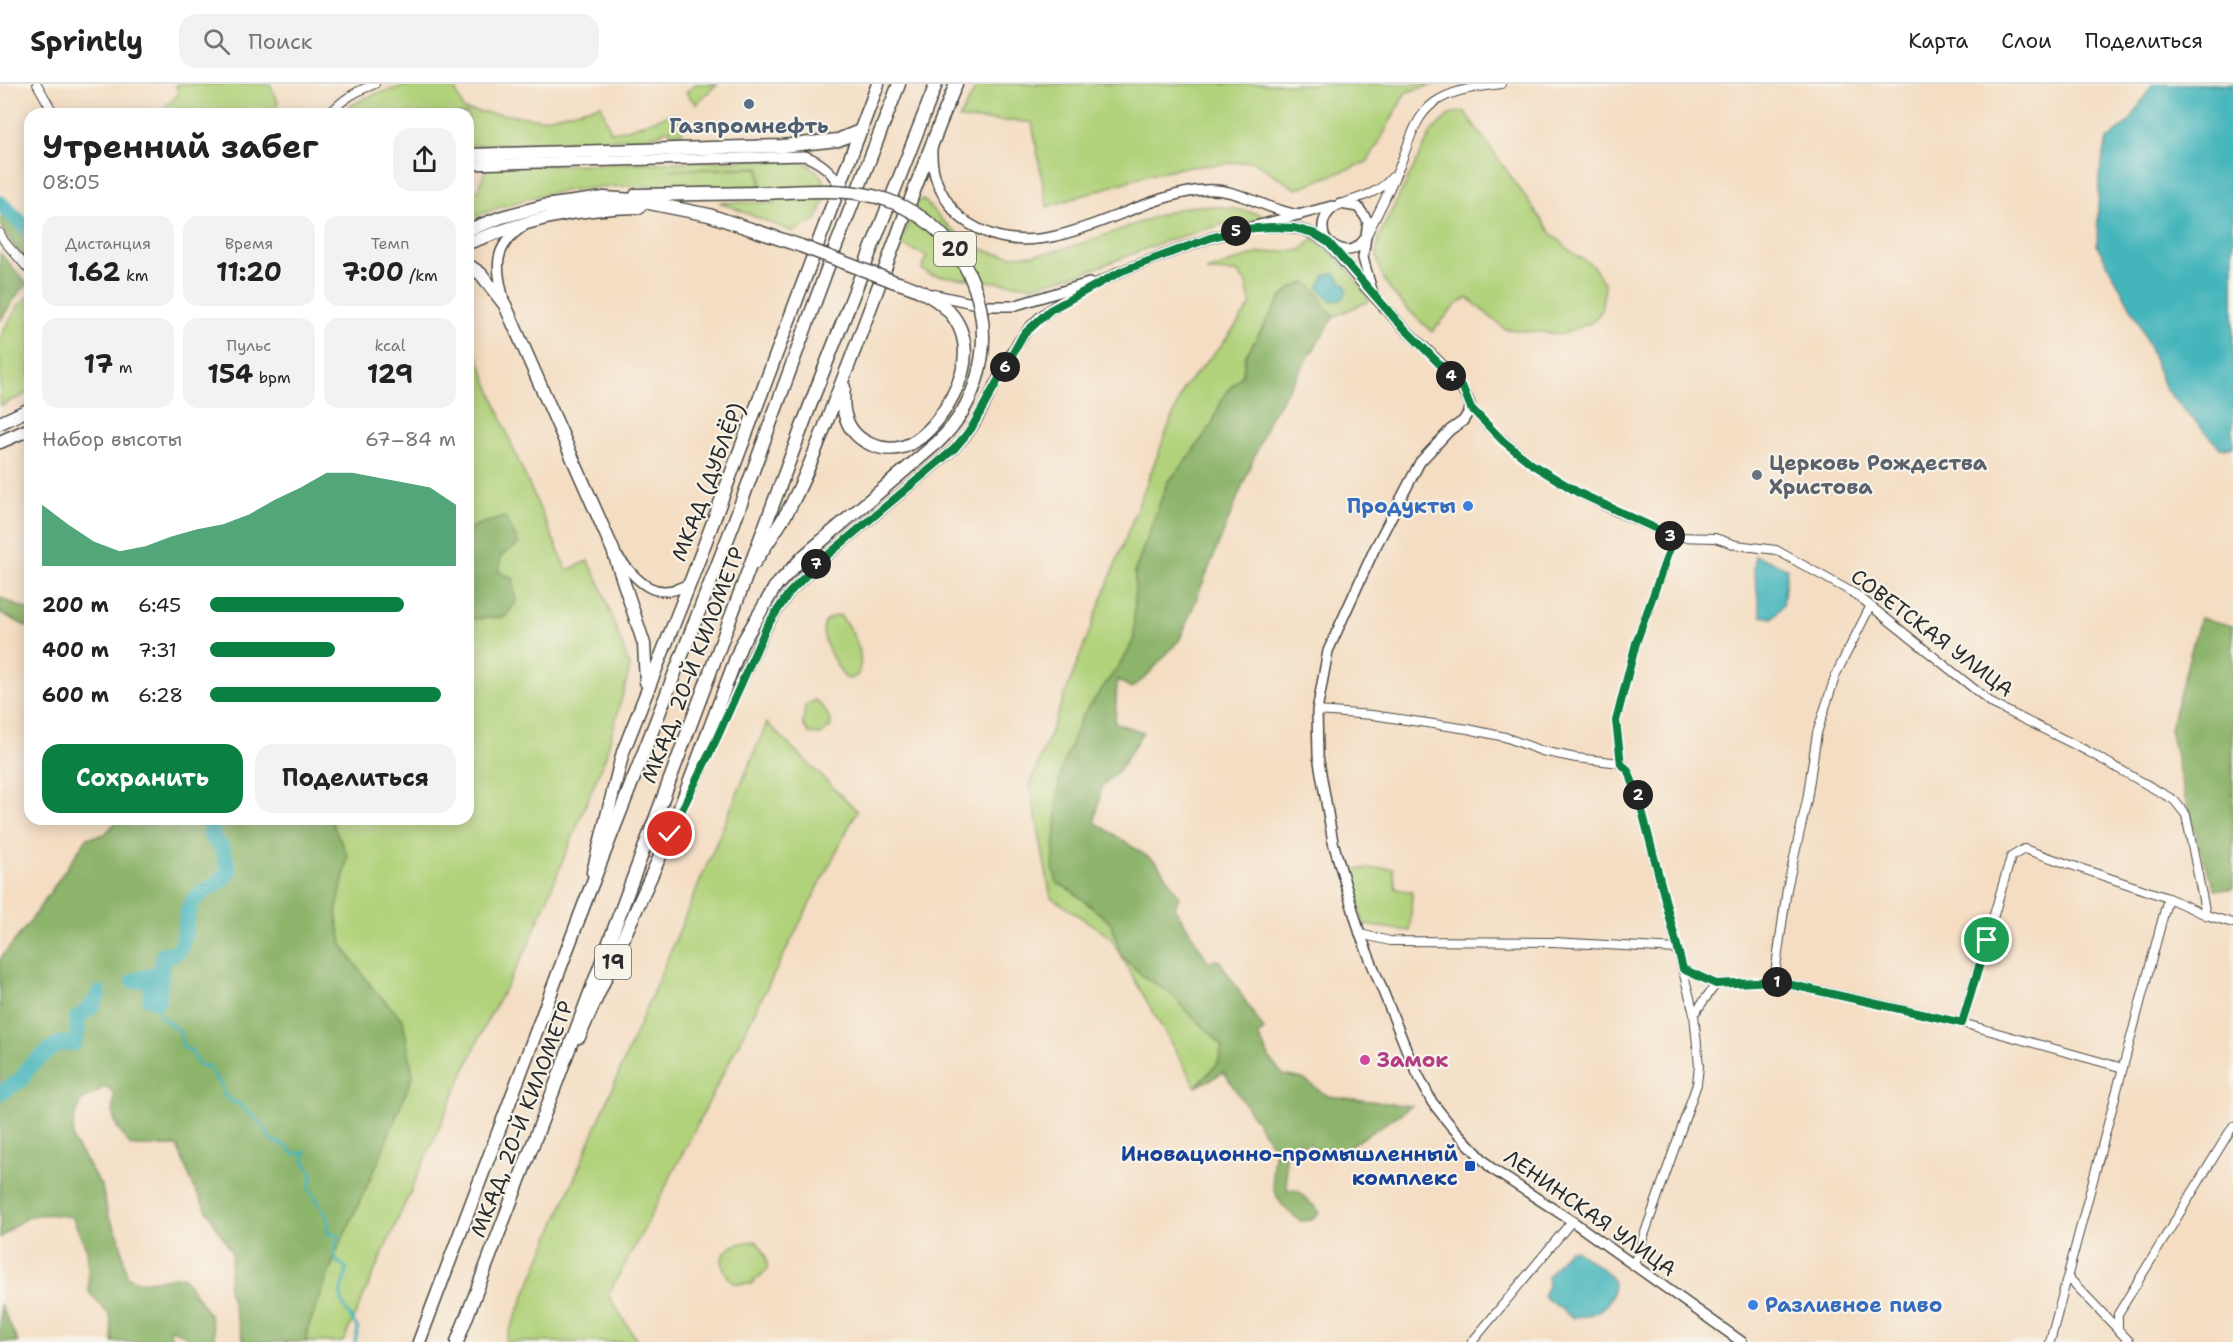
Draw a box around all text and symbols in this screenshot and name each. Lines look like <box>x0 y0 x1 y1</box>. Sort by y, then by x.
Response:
search box <box>179 14 599 68</box>
text: Sprintly <box>30 22 143 60</box>
icon: search <box>200 25 233 58</box>
text: Поиск <box>248 27 312 56</box>
text: Карта <box>1908 27 1968 55</box>
text: Слои <box>2001 27 2052 55</box>
text: Поделиться <box>2085 27 2203 55</box>
marker: Газпромнефть <box>742 97 756 111</box>
place label: Газпромнефть <box>669 112 829 140</box>
text: Утренний забег <box>42 124 319 169</box>
button: share <box>393 128 456 191</box>
text: 08:05 <box>42 169 100 195</box>
pin: 5 <box>1221 216 1251 246</box>
text: 5 <box>1231 220 1241 241</box>
road number: 20 <box>934 232 976 266</box>
text: Дистанция <box>65 233 151 254</box>
text: Время <box>225 233 273 254</box>
text: Темп <box>371 233 409 254</box>
text: 1.62 <box>67 254 121 289</box>
text: 11:20 <box>216 254 282 289</box>
text: 7:00 <box>342 254 404 289</box>
text: km <box>121 265 149 286</box>
text: /km <box>404 265 438 286</box>
text: Пульс <box>227 335 271 356</box>
text: kcal <box>374 335 406 356</box>
text: 17 <box>84 346 113 381</box>
pin: 6 <box>990 352 1020 382</box>
text: 154 <box>207 356 253 391</box>
text: 129 <box>367 356 413 391</box>
text: 6 <box>999 356 1011 377</box>
text: m <box>113 357 132 378</box>
pin: 4 <box>1436 361 1466 391</box>
text: 4 <box>1445 365 1457 386</box>
text: bpm <box>253 367 291 388</box>
street label: МКАД (ДУБЛЁР) <box>665 399 751 565</box>
text: Набор высоты <box>42 426 182 452</box>
text: 67–84 m <box>365 426 456 452</box>
place label: Церковь Рождества Христова <box>1769 449 1988 501</box>
marker: Церковь Рождества Христова <box>1750 468 1764 482</box>
place label: Продукты <box>1347 492 1456 520</box>
marker: Продукты <box>1461 499 1475 513</box>
pin: 3 <box>1655 521 1685 551</box>
text: 3 <box>1664 525 1676 546</box>
street label: МКАД, 20-Й КИЛОМЕТР <box>635 543 751 787</box>
pin: 7 <box>801 549 831 579</box>
text: 7 <box>810 553 822 574</box>
street label: СОВЕТСКАЯ УЛИЦА <box>1845 563 2019 703</box>
text: 200 m <box>42 592 109 618</box>
text: 6:45 <box>138 592 181 618</box>
text: 400 m <box>42 637 109 663</box>
text: 7:31 <box>138 637 177 663</box>
text: 600 m <box>42 682 109 708</box>
text: 6:28 <box>138 682 183 708</box>
button: Сохранить <box>42 744 243 813</box>
button: Поделиться <box>255 744 456 813</box>
pin: 2 <box>1623 780 1653 810</box>
text: 2 <box>1632 784 1644 805</box>
pin <box>644 808 695 859</box>
icon: check <box>653 817 686 850</box>
pin <box>1961 914 2012 965</box>
icon: arrive <box>1970 923 2003 956</box>
road number: 19 <box>595 945 631 979</box>
pin: 1 <box>1762 967 1792 997</box>
text: 1 <box>1773 971 1781 992</box>
street label: МКАД, 20-Й КИЛОМЕТР <box>464 997 580 1241</box>
place label: Замок <box>1377 1046 1449 1074</box>
marker: Замок <box>1358 1053 1372 1067</box>
place label: Иновационно-промышленный комплекс <box>1121 1140 1458 1192</box>
street label: ЛЕНИНСКАЯ УЛИЦА <box>1498 1143 1682 1283</box>
marker: Иновационно-промышленный комплекс <box>1463 1159 1477 1173</box>
place label: Разливное пиво <box>1765 1291 1942 1319</box>
marker: Разливное пиво <box>1746 1298 1760 1312</box>

